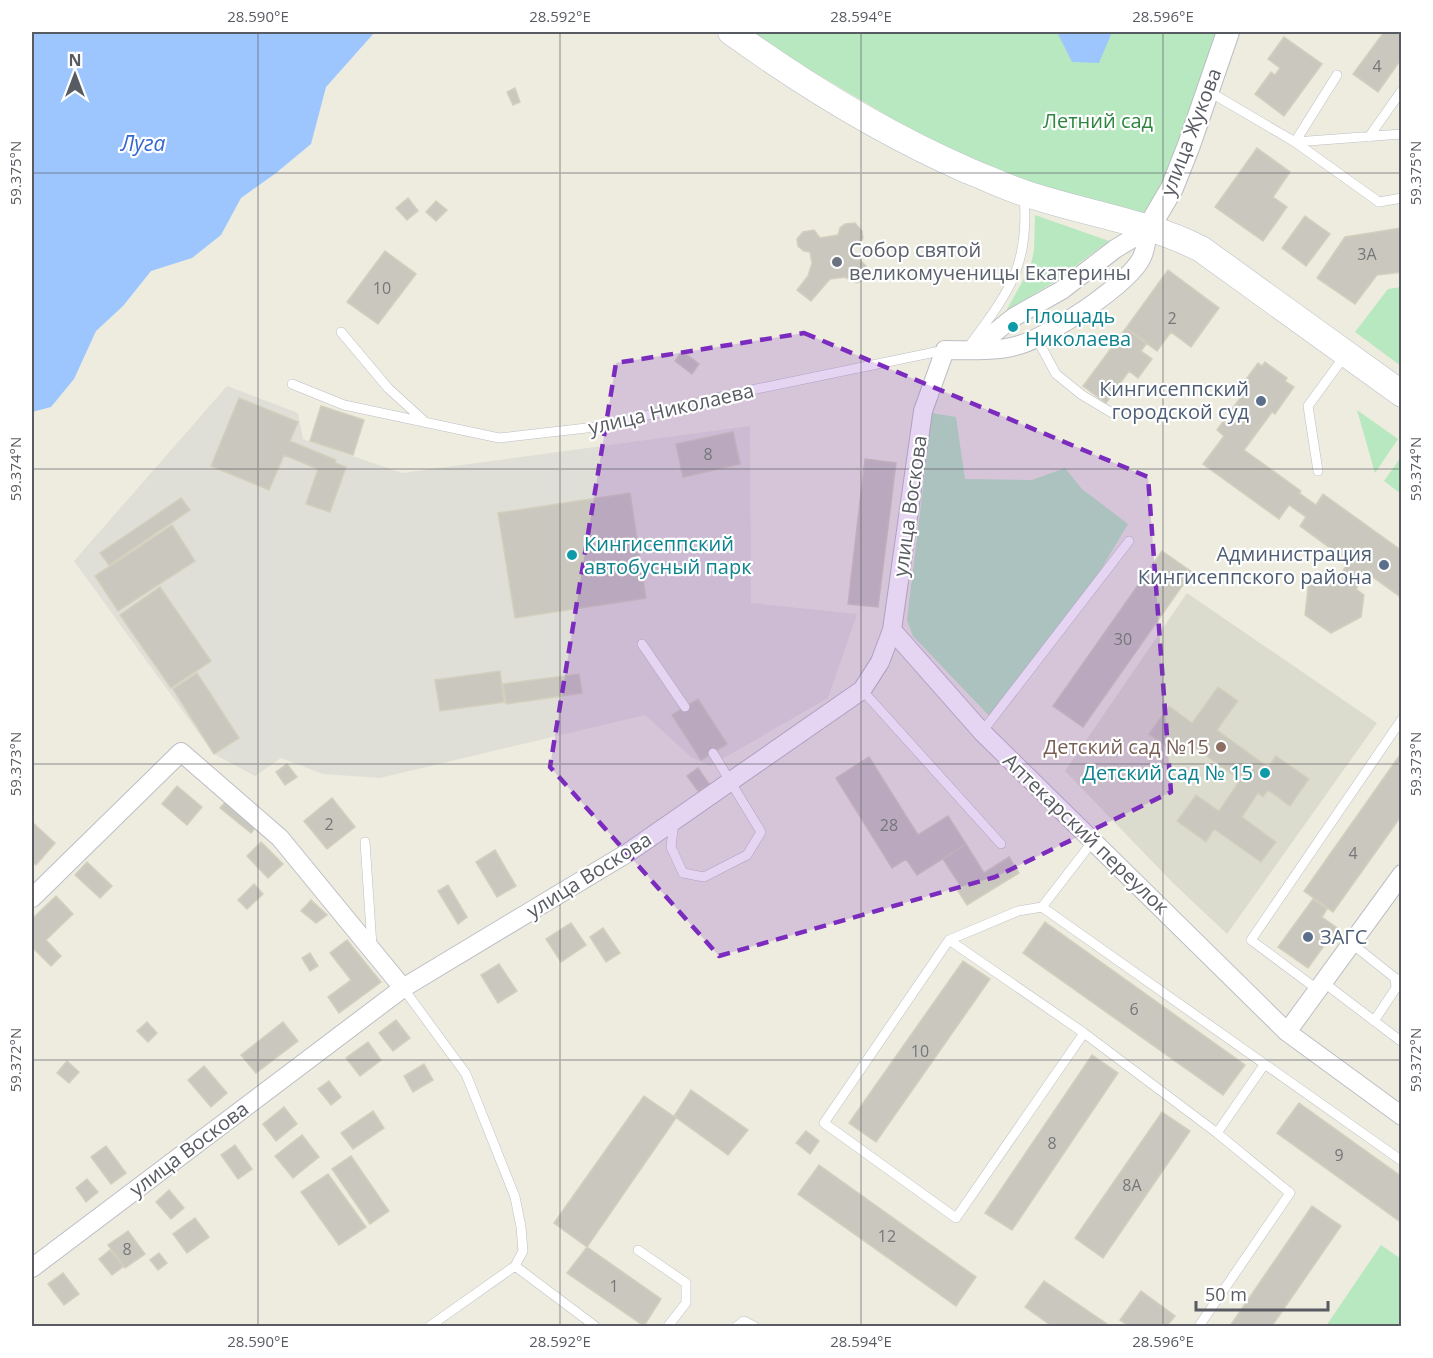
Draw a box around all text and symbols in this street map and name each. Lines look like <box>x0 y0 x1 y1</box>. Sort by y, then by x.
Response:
text: 28.590°E <box>227 6 289 26</box>
text: 28.592°E <box>529 6 591 26</box>
text: 28.594°E <box>830 6 892 26</box>
text: 28.596°E <box>1132 6 1194 26</box>
north arrow <box>45 45 105 105</box>
text: N <box>68 49 82 71</box>
house number: 4 <box>1372 55 1382 77</box>
street label: улица Жукова <box>1154 64 1227 200</box>
park label: Летний сад <box>1043 107 1154 134</box>
water label: Луга <box>120 129 165 157</box>
text: 59.375°N <box>5 141 25 205</box>
text: 59.375°N <box>1405 141 1425 205</box>
place label: Собор святой великомученицы Екатерины <box>849 236 1131 286</box>
house number: 3А <box>1357 243 1378 265</box>
marker: Собор святой великомученицы Екатерины <box>830 255 844 269</box>
house number: 10 <box>373 277 391 299</box>
place label: Площадь Николаева <box>1025 302 1131 352</box>
house number: 2 <box>1167 307 1177 329</box>
marker: Площадь Николаева <box>1006 320 1020 334</box>
place label: Кингисеппский городской суд <box>1099 375 1249 425</box>
street label: улица Николаева <box>585 376 756 441</box>
marker: Кингисеппский городской суд <box>1254 394 1268 408</box>
street label: улица Воскова <box>886 433 933 578</box>
text: 59.374°N <box>5 437 25 501</box>
text: 59.374°N <box>1405 437 1425 501</box>
house number: 8 <box>703 443 713 465</box>
place label: Кингисеппский автобусный парк <box>584 530 752 580</box>
place label: Администрация Кингисеппского района <box>1138 540 1372 590</box>
marker: Кингисеппский автобусный парк <box>565 548 579 562</box>
marker: Администрация Кингисеппского района <box>1377 558 1391 572</box>
house number: 30 <box>1114 628 1132 650</box>
text: 59.373°N <box>5 732 25 796</box>
text: 59.373°N <box>1405 732 1425 796</box>
place label: Детский сад №15 <box>1044 733 1209 760</box>
marker: Детский сад №15 <box>1214 740 1228 754</box>
street label: Аптекарский переулок <box>998 747 1176 921</box>
place label: Детский сад № 15 <box>1082 759 1253 786</box>
marker: Детский сад № 15 <box>1258 766 1272 780</box>
house number: 2 <box>324 813 334 835</box>
house number: 28 <box>880 814 898 836</box>
street label: улица Воскова <box>521 825 656 924</box>
house number: 4 <box>1348 842 1358 864</box>
place label: ЗАГС <box>1320 923 1367 950</box>
marker: ЗАГС <box>1301 930 1315 944</box>
house number: 6 <box>1129 998 1139 1020</box>
text: 59.372°N <box>5 1028 25 1092</box>
text: 59.372°N <box>1405 1028 1425 1092</box>
house number: 10 <box>911 1040 929 1062</box>
street label: улица Воскова <box>124 1095 254 1202</box>
house number: 8 <box>1047 1132 1057 1154</box>
house number: 9 <box>1334 1144 1344 1166</box>
house number: 8А <box>1122 1174 1143 1196</box>
house number: 12 <box>878 1225 896 1247</box>
house number: 8 <box>122 1238 132 1260</box>
scale bar <box>1196 1274 1328 1312</box>
house number: 1 <box>609 1275 619 1297</box>
text: 50 m <box>1205 1282 1247 1306</box>
text: 28.590°E <box>227 1331 289 1351</box>
text: 28.592°E <box>529 1331 591 1351</box>
text: 28.594°E <box>830 1331 892 1351</box>
text: 28.596°E <box>1132 1331 1194 1351</box>

